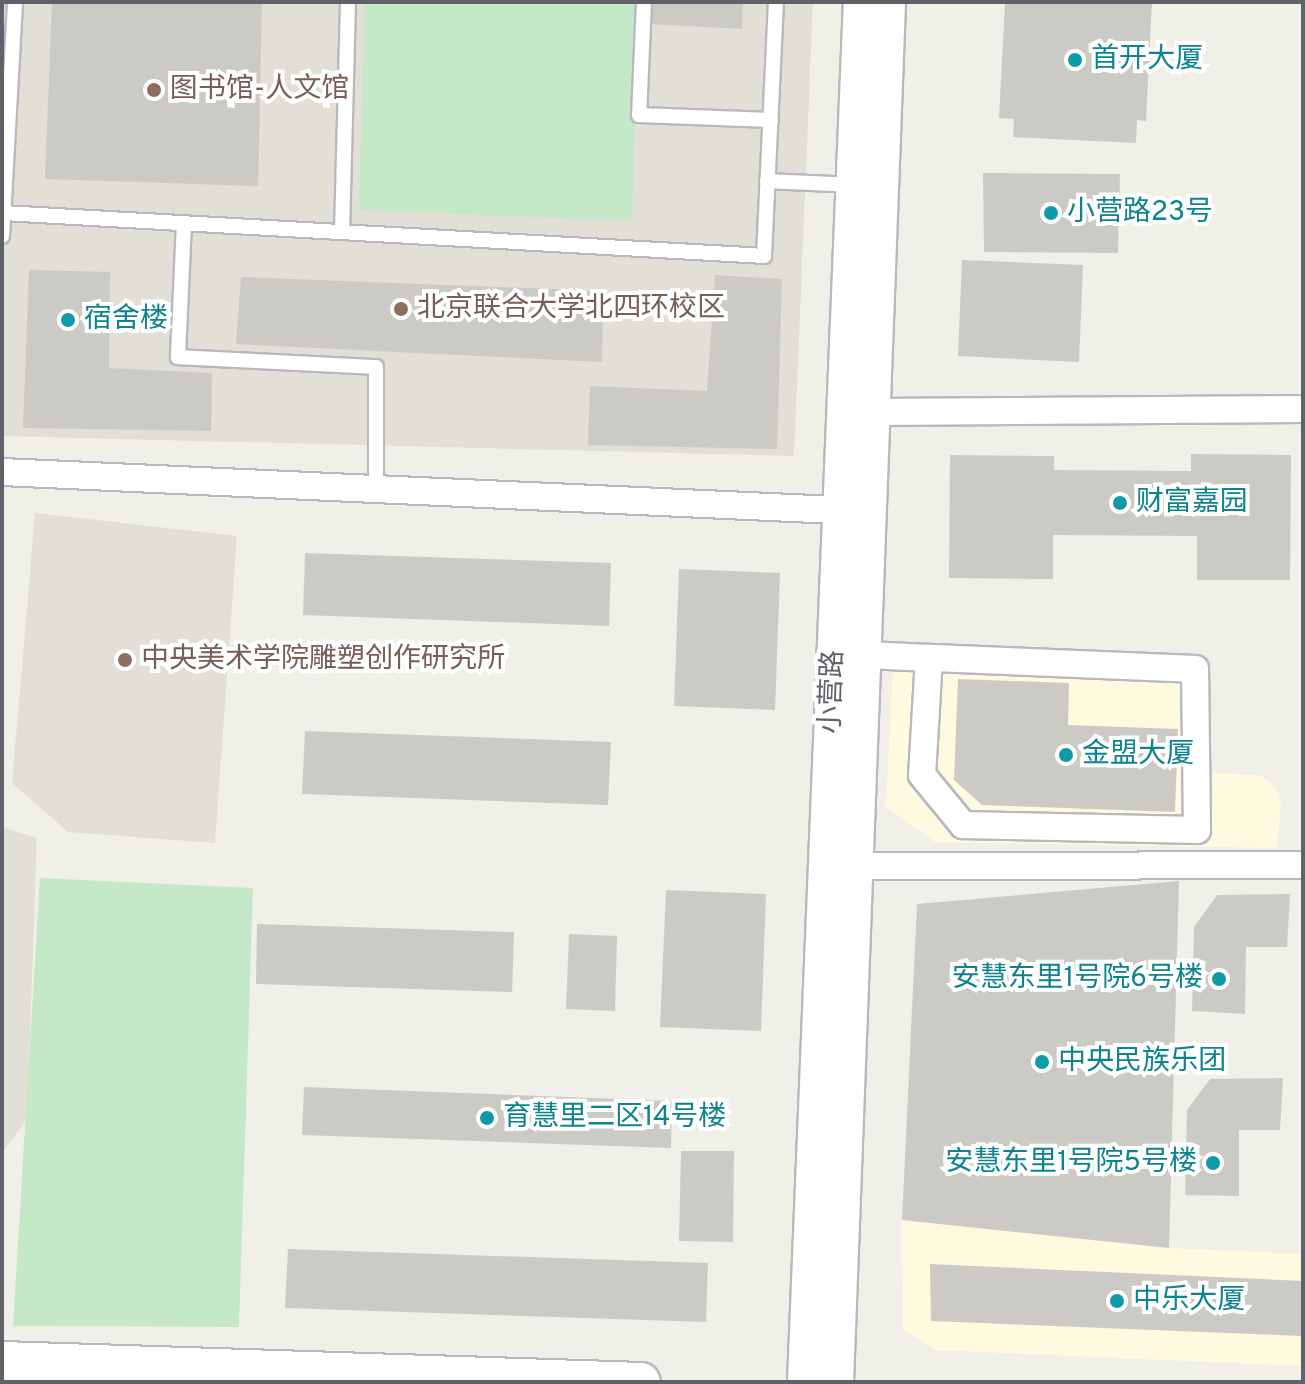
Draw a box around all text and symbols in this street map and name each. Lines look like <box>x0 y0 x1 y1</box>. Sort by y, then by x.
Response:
place label: 首开大厦 <box>1091 43 1203 77</box>
marker: 首开大厦 <box>1066 51 1084 69</box>
place label: 图书馆-人文馆 <box>170 73 349 107</box>
marker: 图书馆-人文馆 <box>145 81 163 99</box>
place label: 小营路23号 <box>1067 196 1213 230</box>
marker: 小营路23号 <box>1042 204 1060 222</box>
place label: 北京联合大学北四环校区 <box>417 292 725 326</box>
marker: 北京联合大学北四环校区 <box>392 300 410 318</box>
place label: 宿舍楼 <box>84 303 168 337</box>
marker: 宿舍楼 <box>59 311 77 329</box>
place label: 财富嘉园 <box>1136 486 1248 520</box>
marker: 财富嘉园 <box>1111 494 1129 512</box>
place label: 中央美术学院雕塑创作研究所 <box>141 643 505 677</box>
street label: 小营路 <box>815 649 851 735</box>
marker: 中央美术学院雕塑创作研究所 <box>116 651 134 669</box>
place label: 金盟大厦 <box>1082 738 1194 772</box>
marker: 金盟大厦 <box>1057 746 1075 764</box>
place label: 安慧东里1号院6号楼 <box>952 962 1203 996</box>
marker: 安慧东里1号院6号楼 <box>1210 970 1228 988</box>
place label: 中央民族乐团 <box>1058 1045 1226 1079</box>
marker: 中央民族乐团 <box>1033 1053 1051 1071</box>
place label: 育慧里二区14号楼 <box>503 1101 726 1135</box>
marker: 育慧里二区14号楼 <box>478 1109 496 1127</box>
place label: 安慧东里1号院5号楼 <box>945 1146 1197 1180</box>
marker: 安慧东里1号院5号楼 <box>1204 1154 1222 1172</box>
place label: 中乐大厦 <box>1133 1284 1245 1318</box>
marker: 中乐大厦 <box>1108 1292 1126 1310</box>

